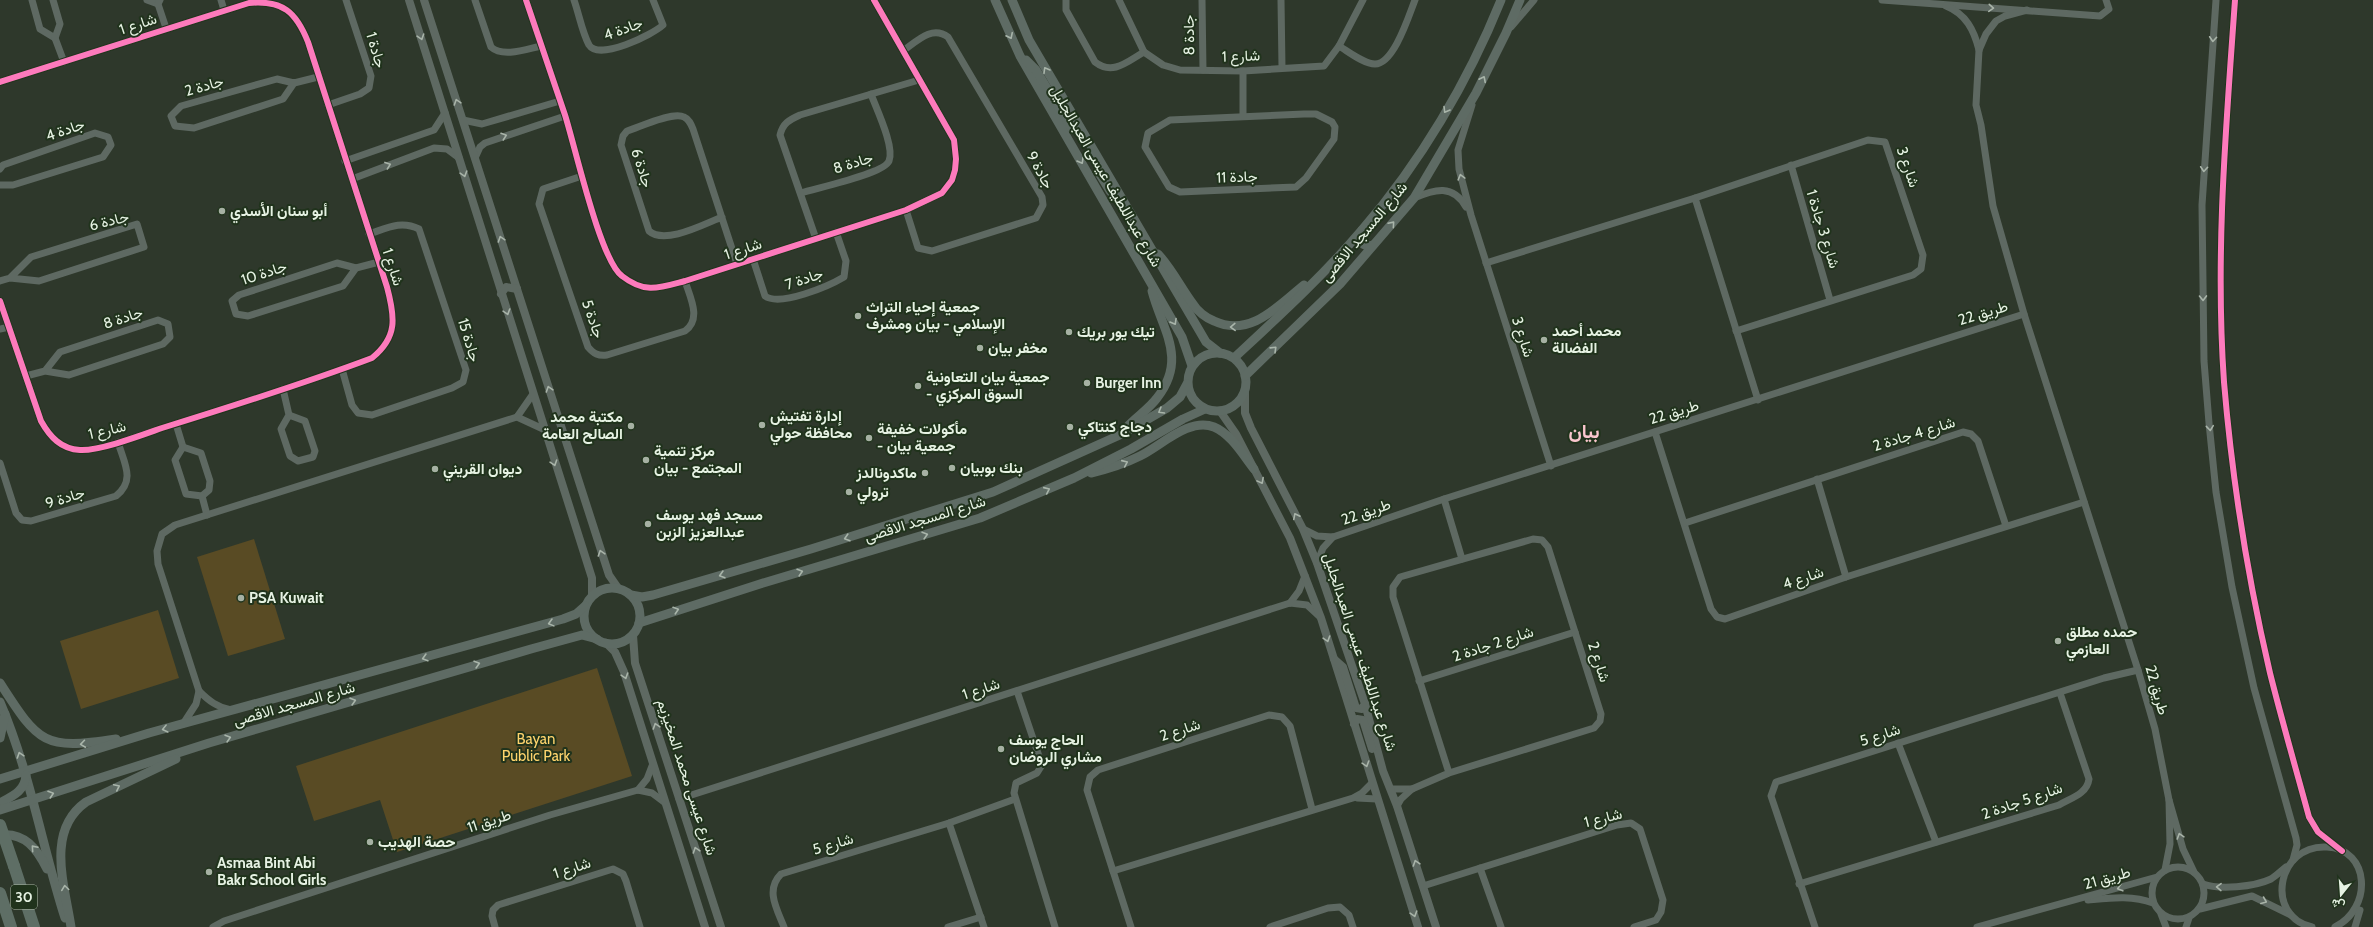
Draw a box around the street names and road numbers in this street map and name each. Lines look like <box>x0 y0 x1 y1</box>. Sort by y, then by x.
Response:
street label: شارع 1 <box>117 9 160 40</box>
street label: جادة 4 <box>601 14 645 44</box>
street label: جادة 8 <box>1180 15 1198 55</box>
street label: جادة 1 <box>362 30 390 70</box>
street label: شارع 1 <box>1221 46 1261 68</box>
street label: جادة 2 <box>183 72 225 100</box>
street label: شارع عبداللطيف عيسى العبدالجليل <box>1045 82 1166 271</box>
street label: جادة 4 <box>43 115 87 145</box>
street label: شارع 3 <box>1891 144 1923 190</box>
street label: جادة 6 <box>627 146 657 190</box>
street label: جادة 8 <box>831 148 875 178</box>
street label: جادة 9 <box>1022 148 1058 192</box>
street label: جادة 11 <box>1216 167 1258 187</box>
street label: شارع المسجد الاقصى <box>1317 178 1413 287</box>
street label: شارع 3 جادة 1 <box>1801 187 1844 271</box>
street label: جادة 6 <box>87 207 131 235</box>
street label: شارع 1 <box>722 234 765 265</box>
street label: شارع 1 <box>377 246 408 289</box>
street label: جادة 10 <box>239 257 289 289</box>
street label: جادة 7 <box>783 264 825 294</box>
street label: جادة 5 <box>578 297 608 341</box>
street label: طريق 22 <box>1956 297 2010 330</box>
street label: جادة 8 <box>101 303 145 333</box>
street label: شارع 3 <box>1506 314 1538 360</box>
street label: جادة 15 <box>454 316 484 364</box>
street label: طريق 22 <box>1647 396 1701 429</box>
street label: شارع 4 جادة 2 <box>1871 413 1958 457</box>
street label: شارع 1 <box>86 417 128 445</box>
street label: جادة 9 <box>43 484 87 512</box>
street label: شارع المسجد الاقصى <box>862 492 988 548</box>
street label: طريق 22 <box>1339 495 1394 530</box>
street label: شارع عبداللطيف عيسى العبدالجليل <box>1317 551 1401 754</box>
street label: شارع 4 <box>1780 563 1827 595</box>
street label: شارع 2 جادة 2 <box>1450 622 1537 667</box>
street label: شارع 2 <box>1582 640 1614 685</box>
street label: طريق 22 <box>2140 663 2173 717</box>
street label: شارع 1 <box>960 674 1003 705</box>
street label: شارع المسجد الاقصى <box>231 678 358 732</box>
street label: شارع عيسى محمد المخيزيم <box>651 697 721 858</box>
street label: شارع 2 <box>1158 715 1203 747</box>
street label: شارع 5 <box>1857 720 1903 752</box>
street label: شارع 5 جادة 2 <box>1979 779 2066 825</box>
street label: طريق 11 <box>465 805 514 837</box>
street label: شارع 1 <box>1582 805 1624 833</box>
street label: شارع 5 <box>810 829 856 861</box>
street label: شارع 1 <box>551 853 594 884</box>
street label: طريق 21 <box>2081 863 2133 894</box>
road number: 30 <box>11 885 37 909</box>

